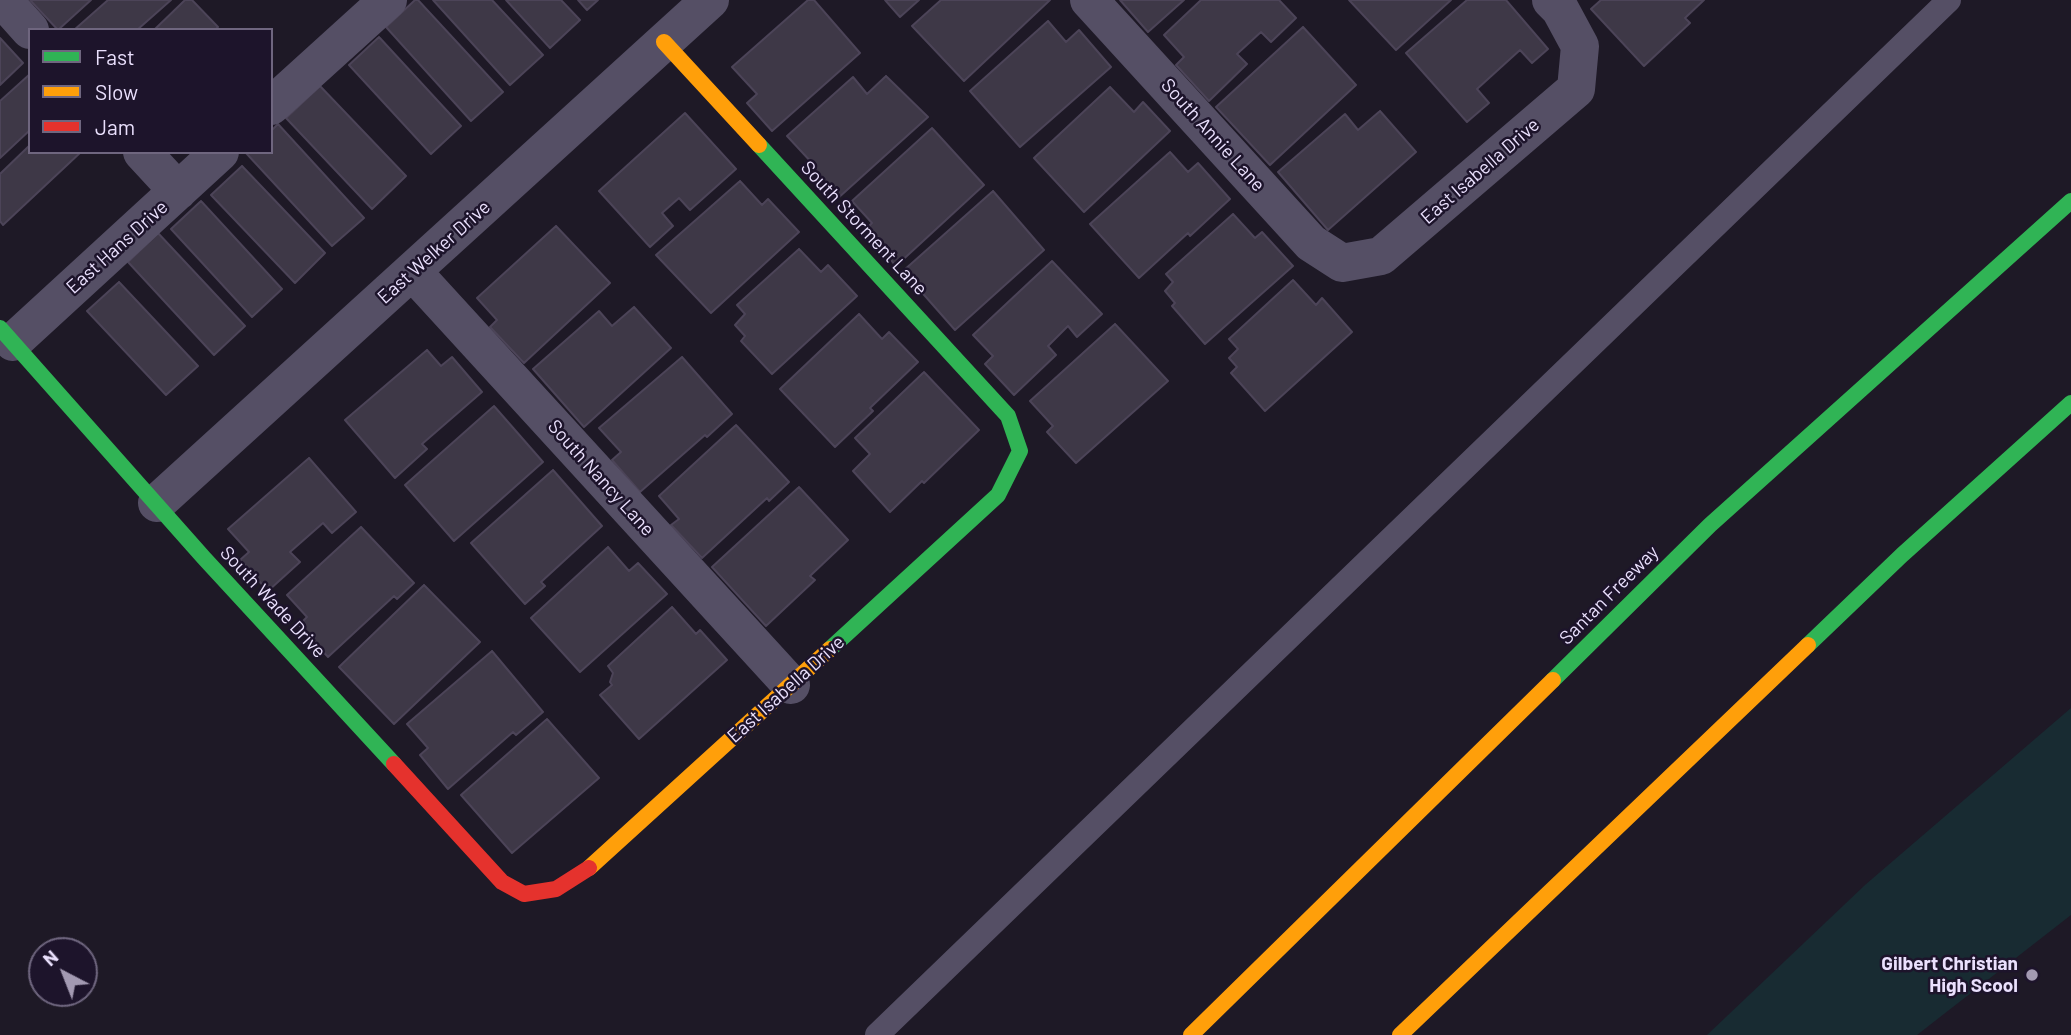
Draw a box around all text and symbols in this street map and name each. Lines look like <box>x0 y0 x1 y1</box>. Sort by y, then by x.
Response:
legend <box>28 28 273 154</box>
text: Fast <box>95 44 135 69</box>
street label: South Annie Lane <box>1156 74 1270 196</box>
text: Slow <box>95 79 138 104</box>
street label: East Isabella Drive <box>1416 113 1544 229</box>
text: Jam <box>95 114 135 139</box>
street label: South Storment Lane <box>796 156 932 300</box>
street label: East Hans Drive <box>62 195 172 299</box>
street label: East Welker Drive <box>373 195 495 309</box>
street label: South Nancy Lane <box>543 415 659 541</box>
street label: South Wade Drive <box>215 541 331 663</box>
street label: Santan Freeway <box>1555 541 1663 649</box>
street label: East Isabella Drive <box>723 630 849 748</box>
north arrow <box>28 937 98 1007</box>
text: N <box>38 945 62 970</box>
place label: Gilbert Christian High Scool <box>1881 953 2018 997</box>
marker: Gilbert Christian High Scool <box>2024 967 2040 983</box>

